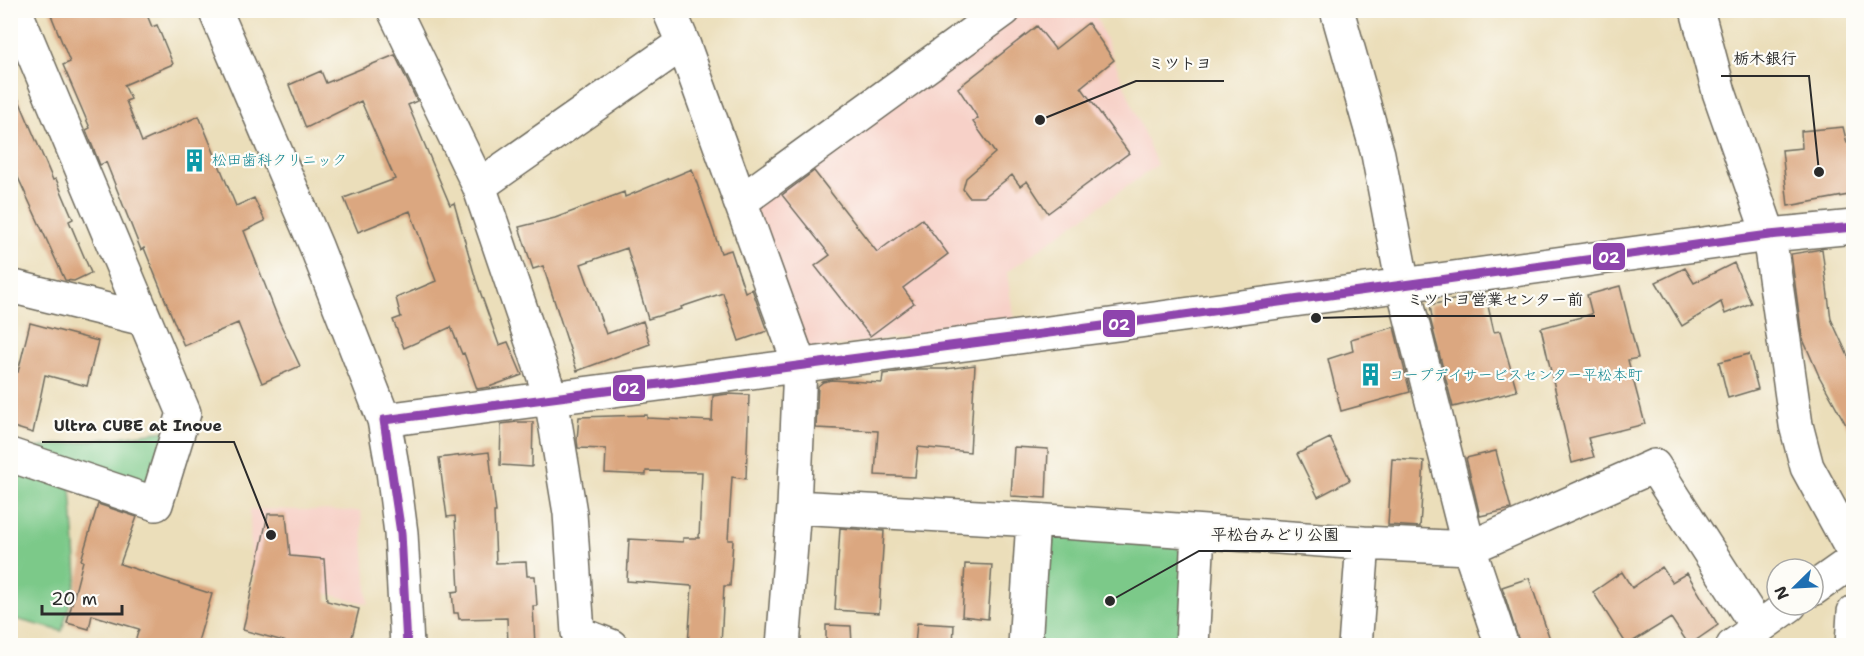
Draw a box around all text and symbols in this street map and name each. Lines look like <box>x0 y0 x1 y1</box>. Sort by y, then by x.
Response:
callout: 栃木銀行 <box>1721 42 1809 76</box>
callout: ミツトヨ <box>1136 47 1224 81</box>
text: 栃木銀行 <box>1733 48 1797 69</box>
text: ミツトヨ <box>1148 53 1212 74</box>
building icon: 松田歯科クリニック <box>181 147 207 173</box>
place label: 松田歯科クリニック <box>212 150 347 170</box>
line badge: 02 <box>1592 242 1626 271</box>
text: 02 <box>1598 247 1620 268</box>
callout: ミツトヨ営業センター前 <box>1395 282 1595 316</box>
text: ミツトヨ営業センター前 <box>1407 289 1583 310</box>
line badge: 02 <box>1102 309 1136 338</box>
text: 02 <box>1108 314 1130 335</box>
building icon: コープデイサービスセンター平松本町 <box>1358 362 1384 388</box>
place label: コープデイサービスセンター平松本町 <box>1389 365 1643 385</box>
line badge: 02 <box>612 374 646 402</box>
text: 02 <box>618 378 640 399</box>
callout: Ultra CUBE at Inoue <box>42 408 234 442</box>
text: Ultra CUBE at Inoue <box>54 415 223 436</box>
callout: 平松台みどり公園 <box>1199 517 1351 551</box>
text: 平松台みどり公園 <box>1211 524 1339 545</box>
north arrow <box>1765 557 1825 617</box>
scale bar <box>42 578 122 616</box>
text: N <box>1770 583 1794 603</box>
text: 20 m <box>51 587 97 611</box>

